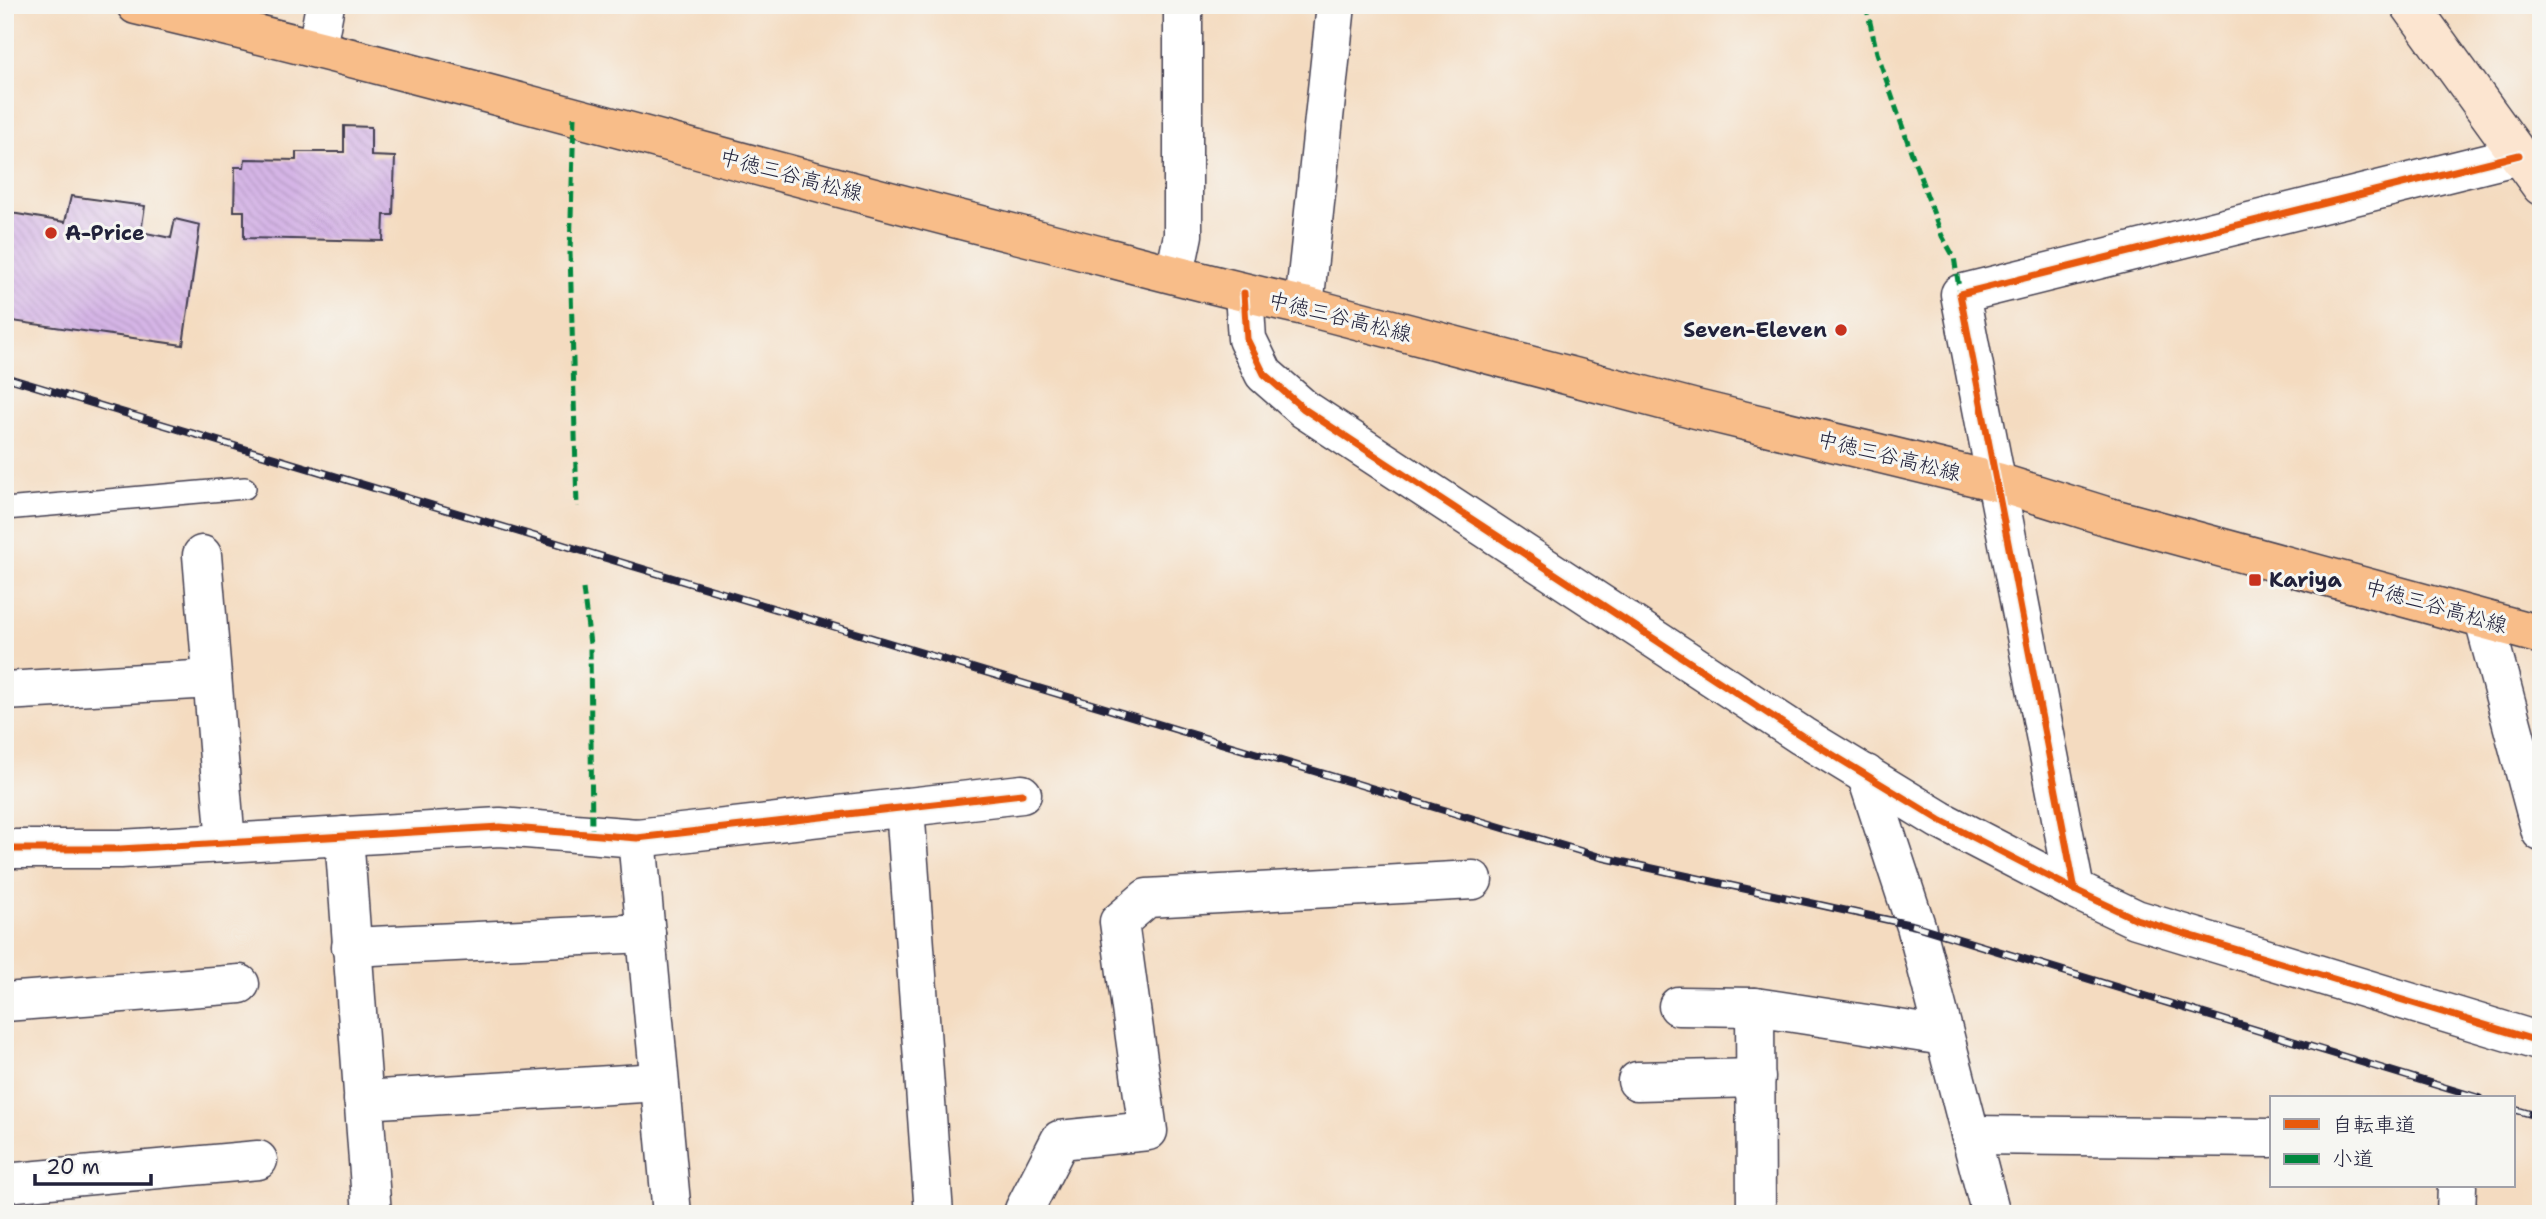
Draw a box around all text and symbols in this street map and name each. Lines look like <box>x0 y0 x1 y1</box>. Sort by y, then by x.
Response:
street label: 中徳三谷高松線 <box>716 142 866 208</box>
place label: A-Price <box>65 219 145 247</box>
marker: A-Price <box>43 225 59 241</box>
street label: 中徳三谷高松線 <box>1265 286 1415 348</box>
place label: Seven-Eleven <box>1683 316 1827 344</box>
marker: Seven-Eleven <box>1833 322 1849 338</box>
street label: 中徳三谷高松線 <box>1814 425 1964 487</box>
place label: Kariya <box>2269 566 2342 594</box>
marker: Kariya <box>2247 572 2263 588</box>
street label: 中徳三谷高松線 <box>2361 572 2511 640</box>
legend <box>2270 1096 2514 1188</box>
text: 自転車道 <box>2332 1111 2416 1139</box>
scale bar <box>35 1142 150 1186</box>
text: 小道 <box>2332 1145 2374 1173</box>
text: 20 m <box>46 1153 100 1181</box>

